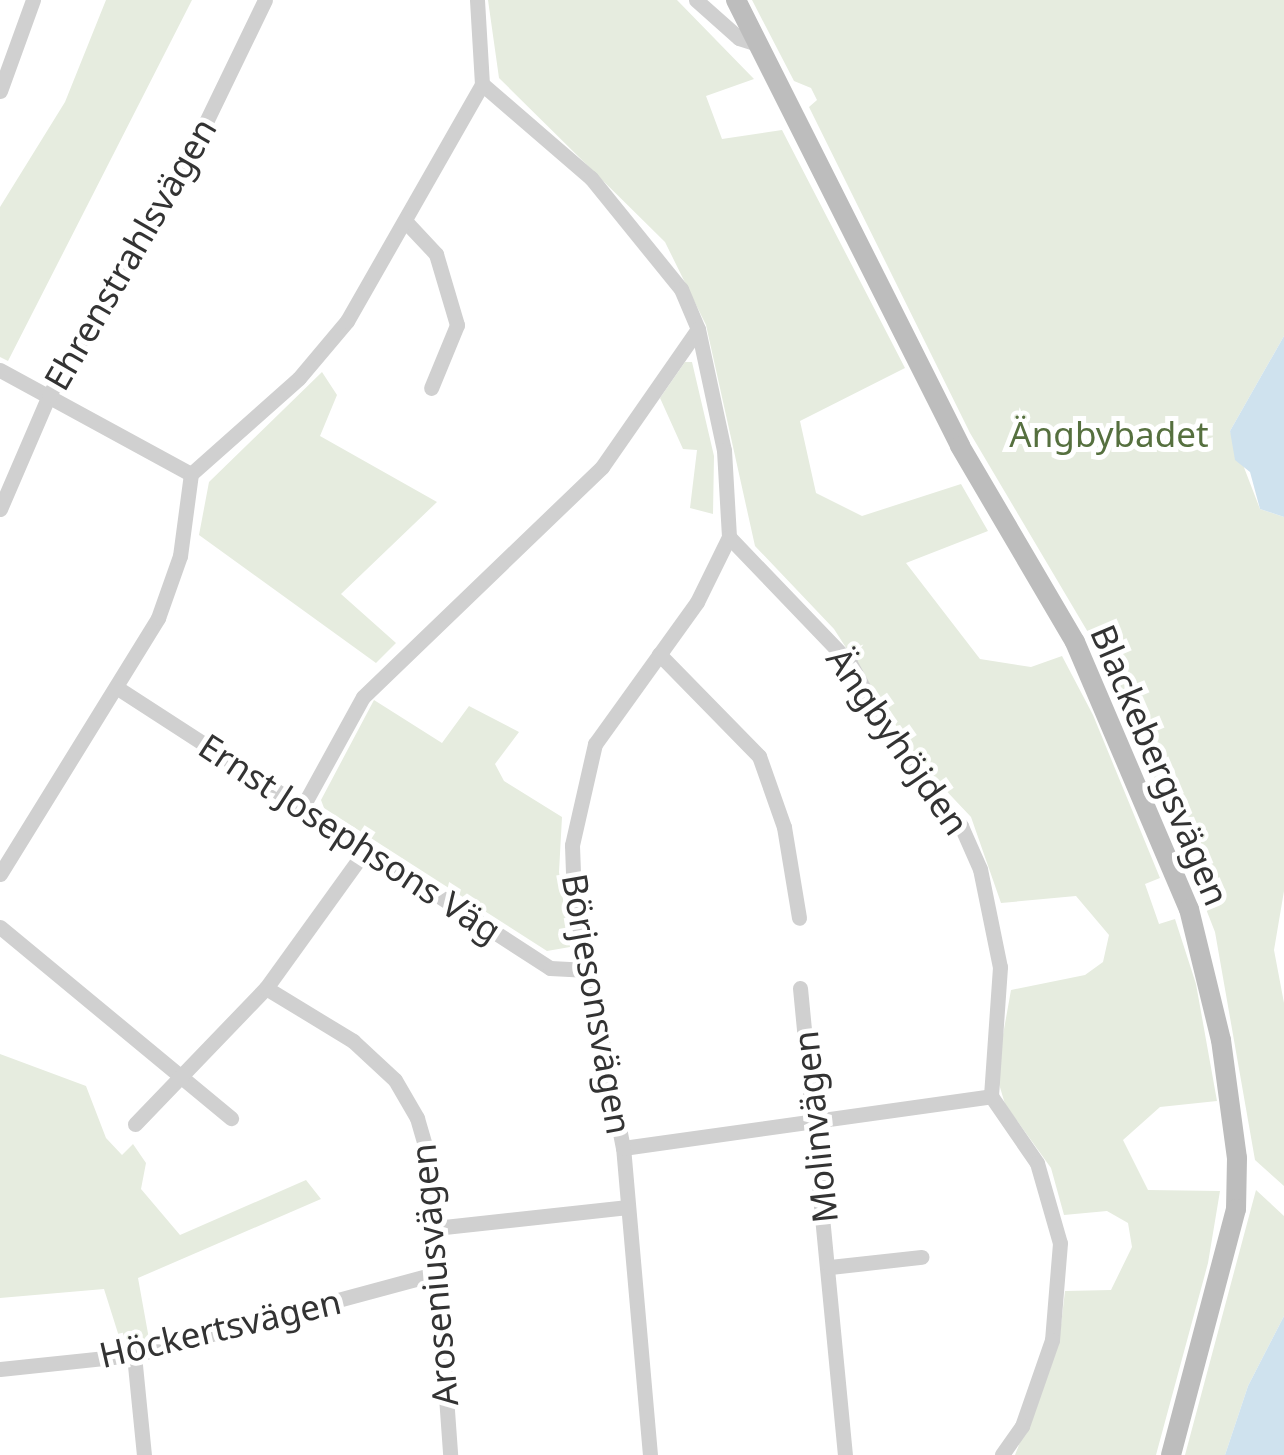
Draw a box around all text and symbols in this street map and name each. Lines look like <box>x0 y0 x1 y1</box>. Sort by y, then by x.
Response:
street label: Ehrenstrahlsvägen <box>35 111 225 397</box>
park label: Ängbybadet <box>1009 413 1209 455</box>
street label: Blackebergsvägen <box>1082 618 1238 912</box>
street label: Ängbyhöjden <box>818 639 978 843</box>
street label: Ernst Josephsons Väg <box>191 725 509 951</box>
street label: Börjesonsvägen <box>553 870 641 1138</box>
street label: Molinvägen <box>784 1029 846 1225</box>
street label: Aroseniusvägen <box>402 1142 466 1408</box>
street label: Höckertsvägen <box>95 1280 345 1376</box>

